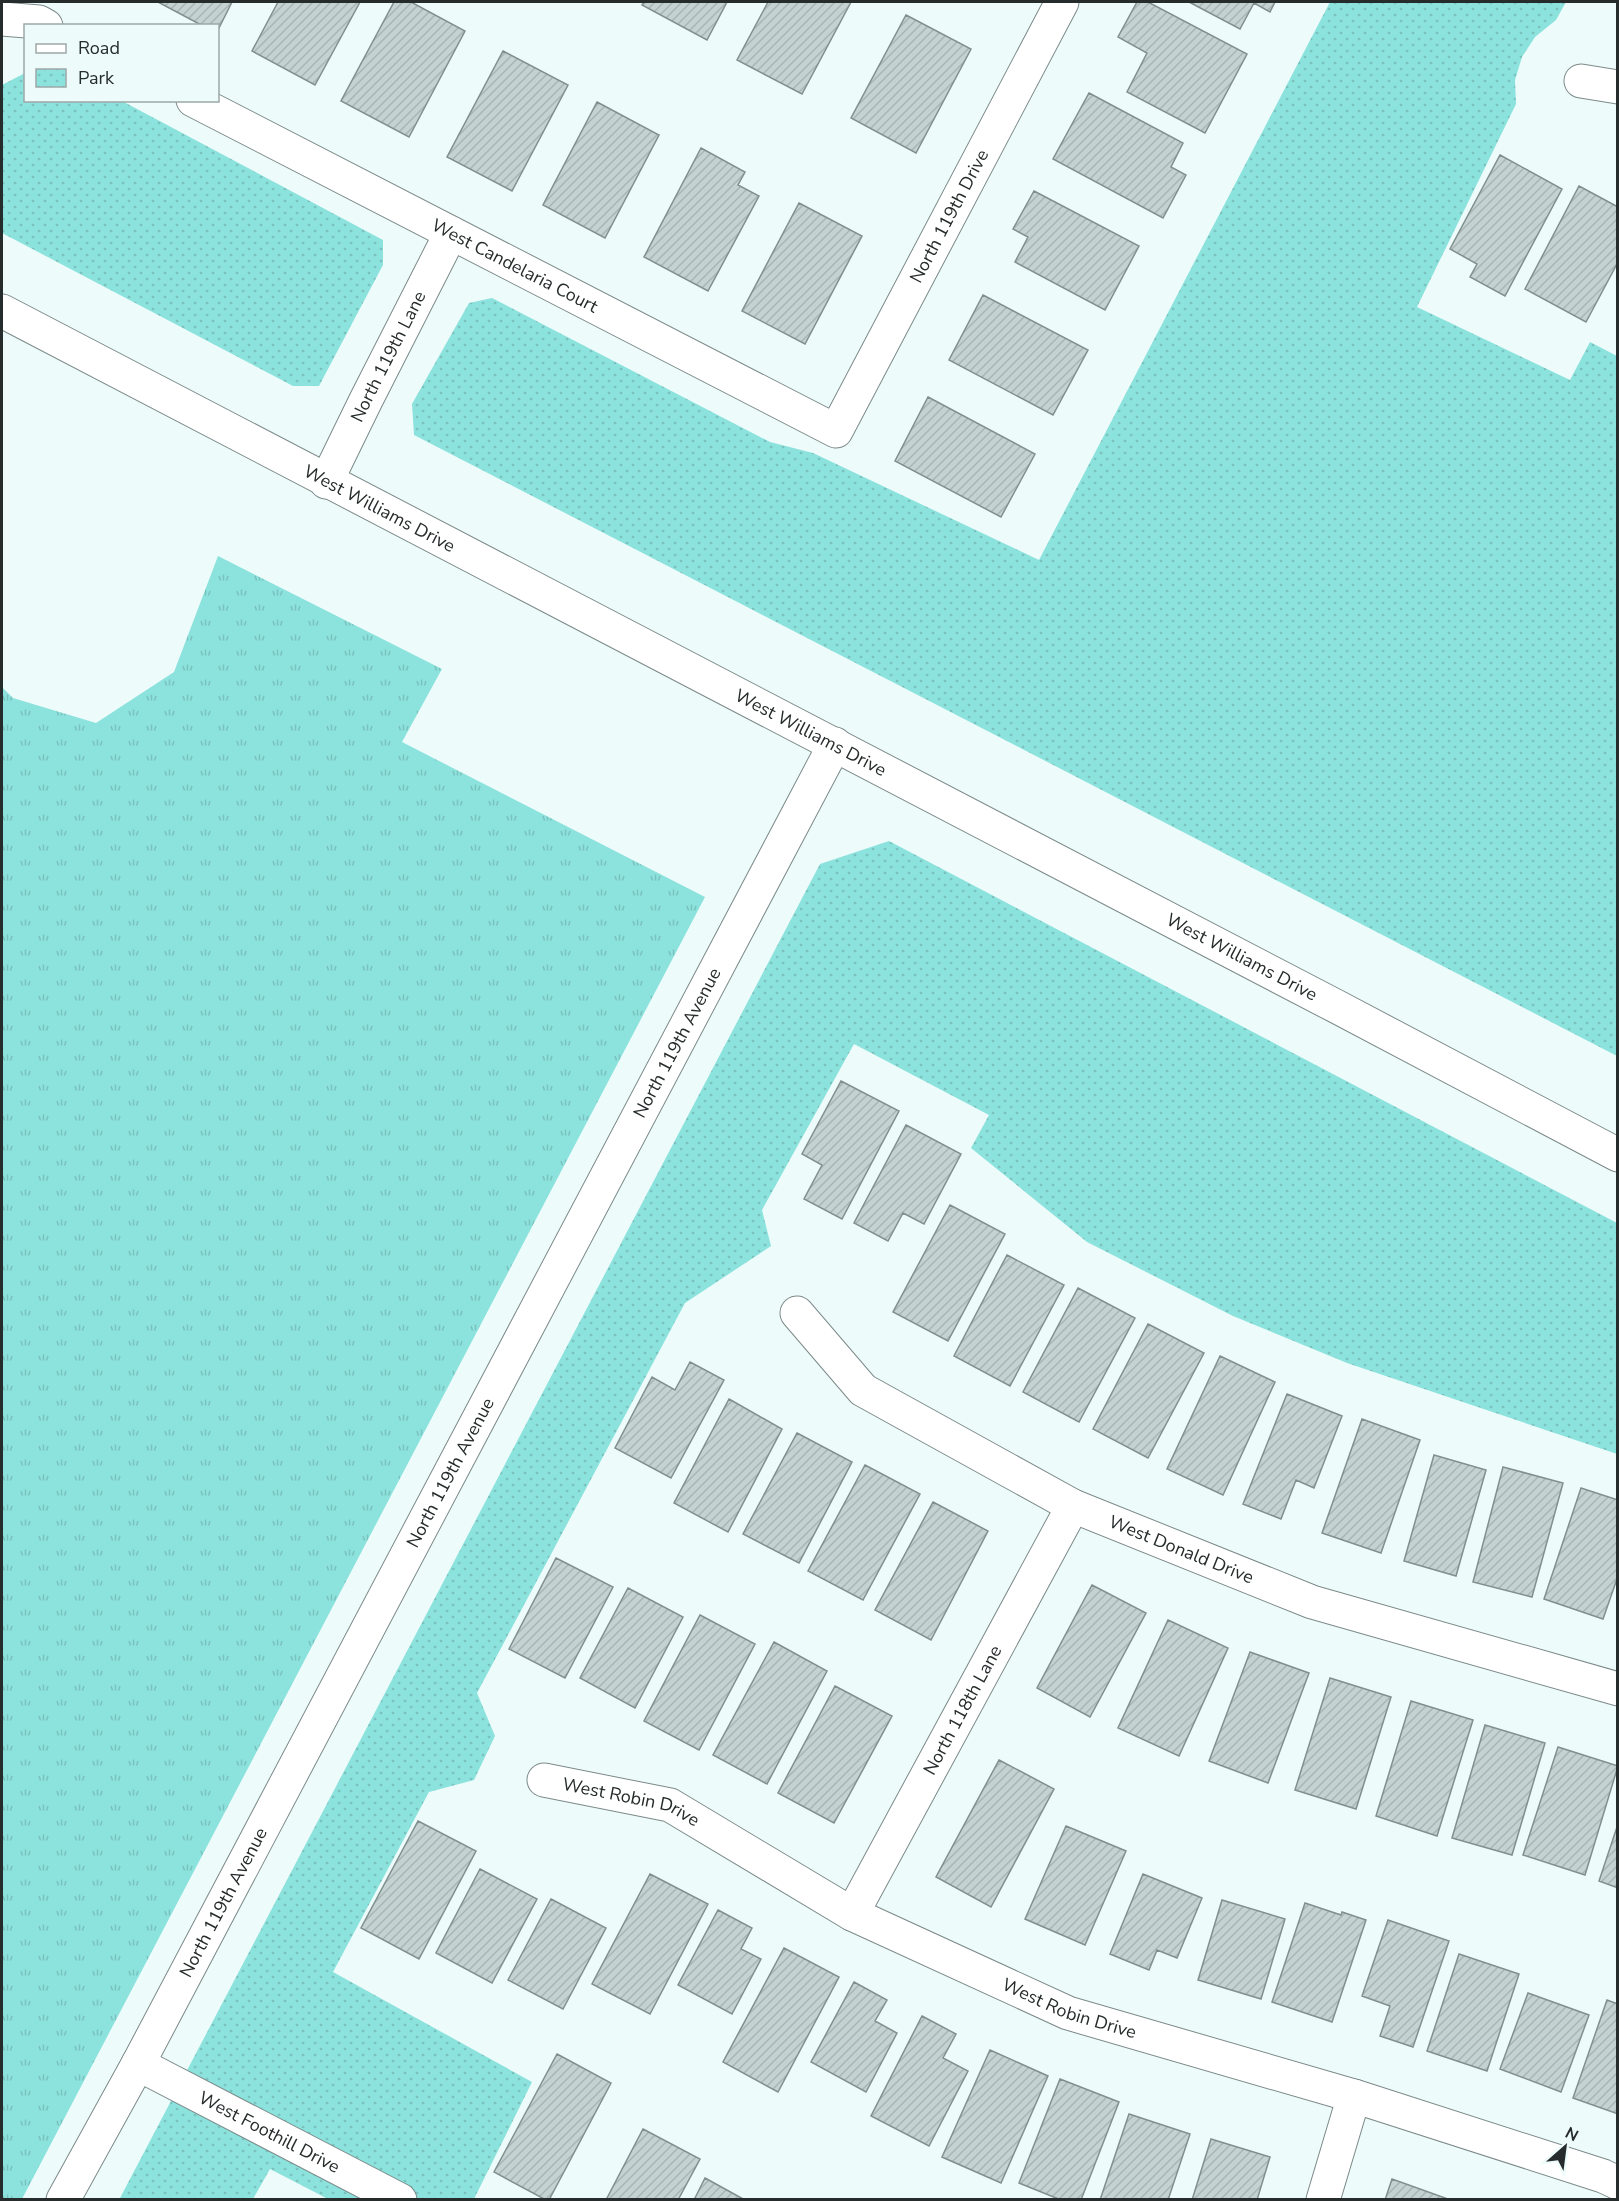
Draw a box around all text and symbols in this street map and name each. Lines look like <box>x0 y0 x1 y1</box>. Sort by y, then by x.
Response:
legend <box>24 24 219 102</box>
text: Road <box>78 36 120 60</box>
text: Park <box>78 66 115 90</box>
street label: North 119th Drive <box>904 145 994 287</box>
street label: West Candelaria Court <box>428 213 603 319</box>
street label: North 119th Lane <box>345 287 432 426</box>
street label: West Williams Drive <box>299 459 459 558</box>
street label: West Williams Drive <box>731 683 891 782</box>
street label: West Williams Drive <box>1162 908 1322 1006</box>
street label: North 119th Avenue <box>628 964 727 1122</box>
street label: North 119th Avenue <box>401 1394 500 1552</box>
street label: West Donald Drive <box>1105 1510 1257 1589</box>
street label: North 118th Lane <box>918 1641 1007 1779</box>
street label: West Robin Drive <box>560 1772 704 1832</box>
street label: North 119th Avenue <box>174 1823 273 1982</box>
street label: West Robin Drive <box>998 1972 1139 2044</box>
street label: West Foothill Drive <box>195 2086 344 2179</box>
north arrow <box>1535 2117 1595 2177</box>
text: N <box>1561 2122 1582 2147</box>

